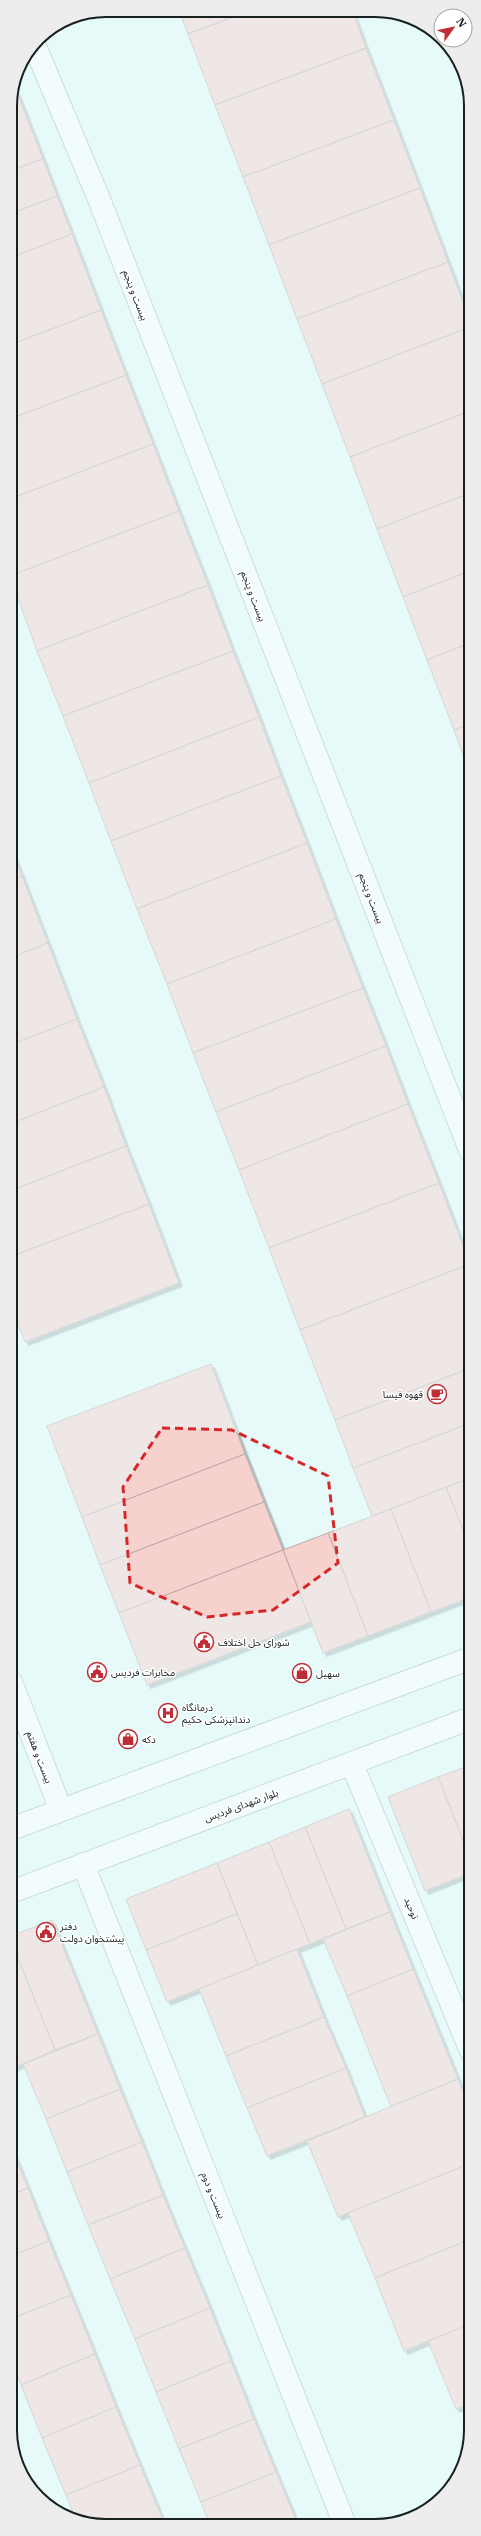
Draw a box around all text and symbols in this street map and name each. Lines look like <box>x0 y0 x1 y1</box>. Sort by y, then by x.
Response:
north arrow <box>433 8 473 48</box>
text: N <box>453 15 470 30</box>
street label: بیست و پنجم <box>119 268 151 323</box>
street label: بیست و پنجم <box>237 569 269 624</box>
street label: بیست و پنجم <box>355 871 387 926</box>
cafe icon: قهوه فیسا <box>426 1383 448 1405</box>
place label: قهوه فیسا <box>383 1388 424 1401</box>
public building icon: شورای حل اختلاف <box>193 1631 215 1653</box>
place label: شورای حل اختلاف <box>218 1636 290 1649</box>
public building icon: مخابرات فردیس <box>86 1661 108 1683</box>
shop icon: سهیل <box>291 1662 313 1684</box>
place label: مخابرات فردیس <box>111 1666 175 1679</box>
place label: سهیل <box>316 1667 340 1680</box>
place label: درمانگاه دندانپزشکی حکیم <box>182 1701 250 1727</box>
hospital icon: درمانگاه دندانپزشکی حکیم <box>157 1702 179 1724</box>
shop icon: دکه <box>117 1728 139 1750</box>
street label: بیست و هفتم <box>23 1729 56 1786</box>
place label: دکه <box>142 1733 156 1746</box>
street label: بلوار شهدای فردیس <box>202 1786 280 1825</box>
street label: توحید <box>401 1895 422 1921</box>
place label: دفتر پیشتخوان دولت <box>59 1920 124 1945</box>
public building icon: دفتر پیشتخوان دولت <box>35 1921 57 1943</box>
street label: بیست و دوم <box>196 2170 229 2221</box>

